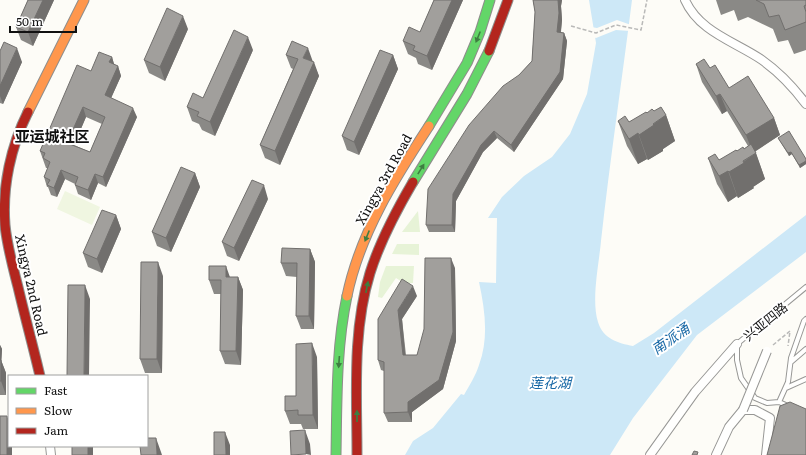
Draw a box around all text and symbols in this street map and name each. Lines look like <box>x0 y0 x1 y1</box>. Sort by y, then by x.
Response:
scale bar <box>10 8 76 34</box>
text: 50 m <box>16 12 43 30</box>
one-way arrow <box>474 32 480 44</box>
district label: 亚运城社区 <box>14 124 90 147</box>
street label: Xingya 3rd Road <box>350 130 416 228</box>
one-way arrow <box>417 163 424 175</box>
one-way arrow <box>364 230 370 241</box>
street label: Xingya 2nd Road <box>11 232 53 338</box>
one-way arrow <box>364 281 370 293</box>
street label: 兴亚四路 <box>739 297 791 345</box>
water label: 南派涌 <box>647 317 695 358</box>
one-way arrow <box>336 356 343 368</box>
water label: 莲花湖 <box>529 372 573 392</box>
legend <box>8 375 148 447</box>
text: Fast <box>44 381 68 399</box>
text: Slow <box>44 401 73 419</box>
one-way arrow <box>354 409 360 422</box>
text: Jam <box>44 421 69 439</box>

